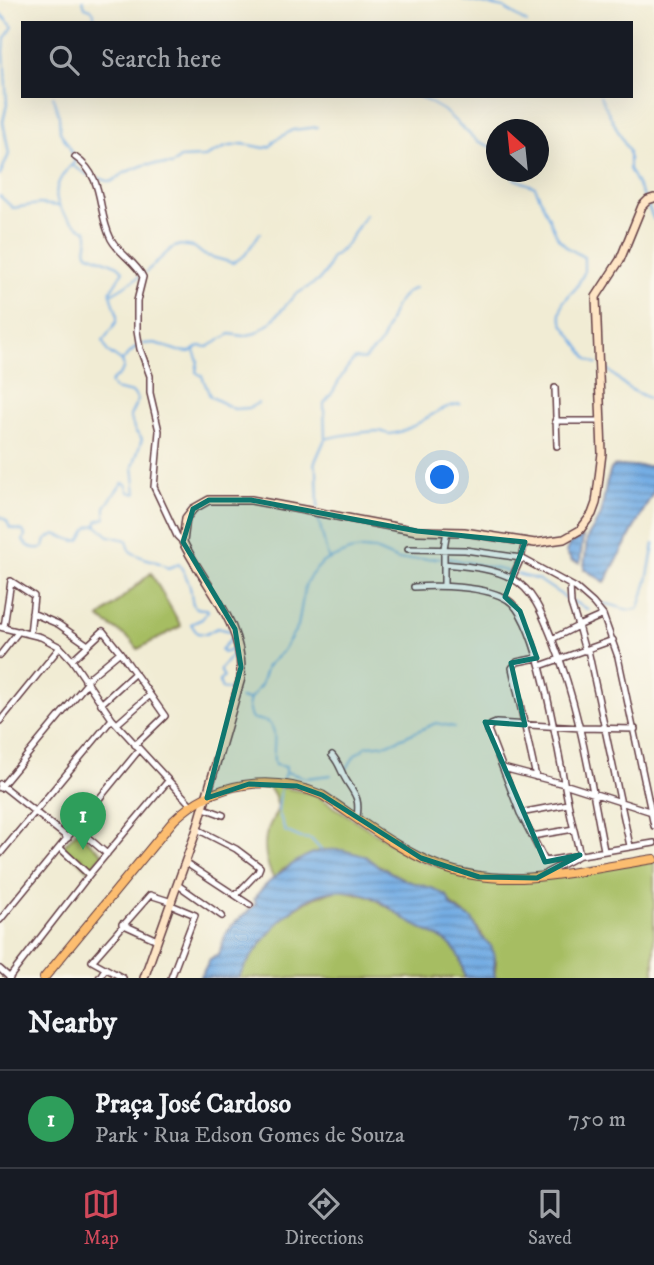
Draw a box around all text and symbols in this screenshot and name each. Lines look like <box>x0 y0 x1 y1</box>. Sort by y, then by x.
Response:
search box <box>21 21 633 98</box>
icon: search <box>45 41 83 79</box>
text: Search here <box>101 43 221 76</box>
north arrow <box>486 119 549 182</box>
your location <box>425 460 459 494</box>
pin: 1 <box>60 792 106 850</box>
text: Nearby <box>28 1005 117 1042</box>
text: Praça José Cardoso <box>95 1088 291 1121</box>
text: 1 <box>47 1105 55 1134</box>
text: 750 m <box>568 1105 626 1134</box>
text: Park · Rua Edson Gomes de Souza <box>95 1121 405 1150</box>
tab: Map <box>82 1185 120 1250</box>
tab: Directions <box>285 1185 364 1250</box>
tab: Saved <box>528 1185 572 1250</box>

